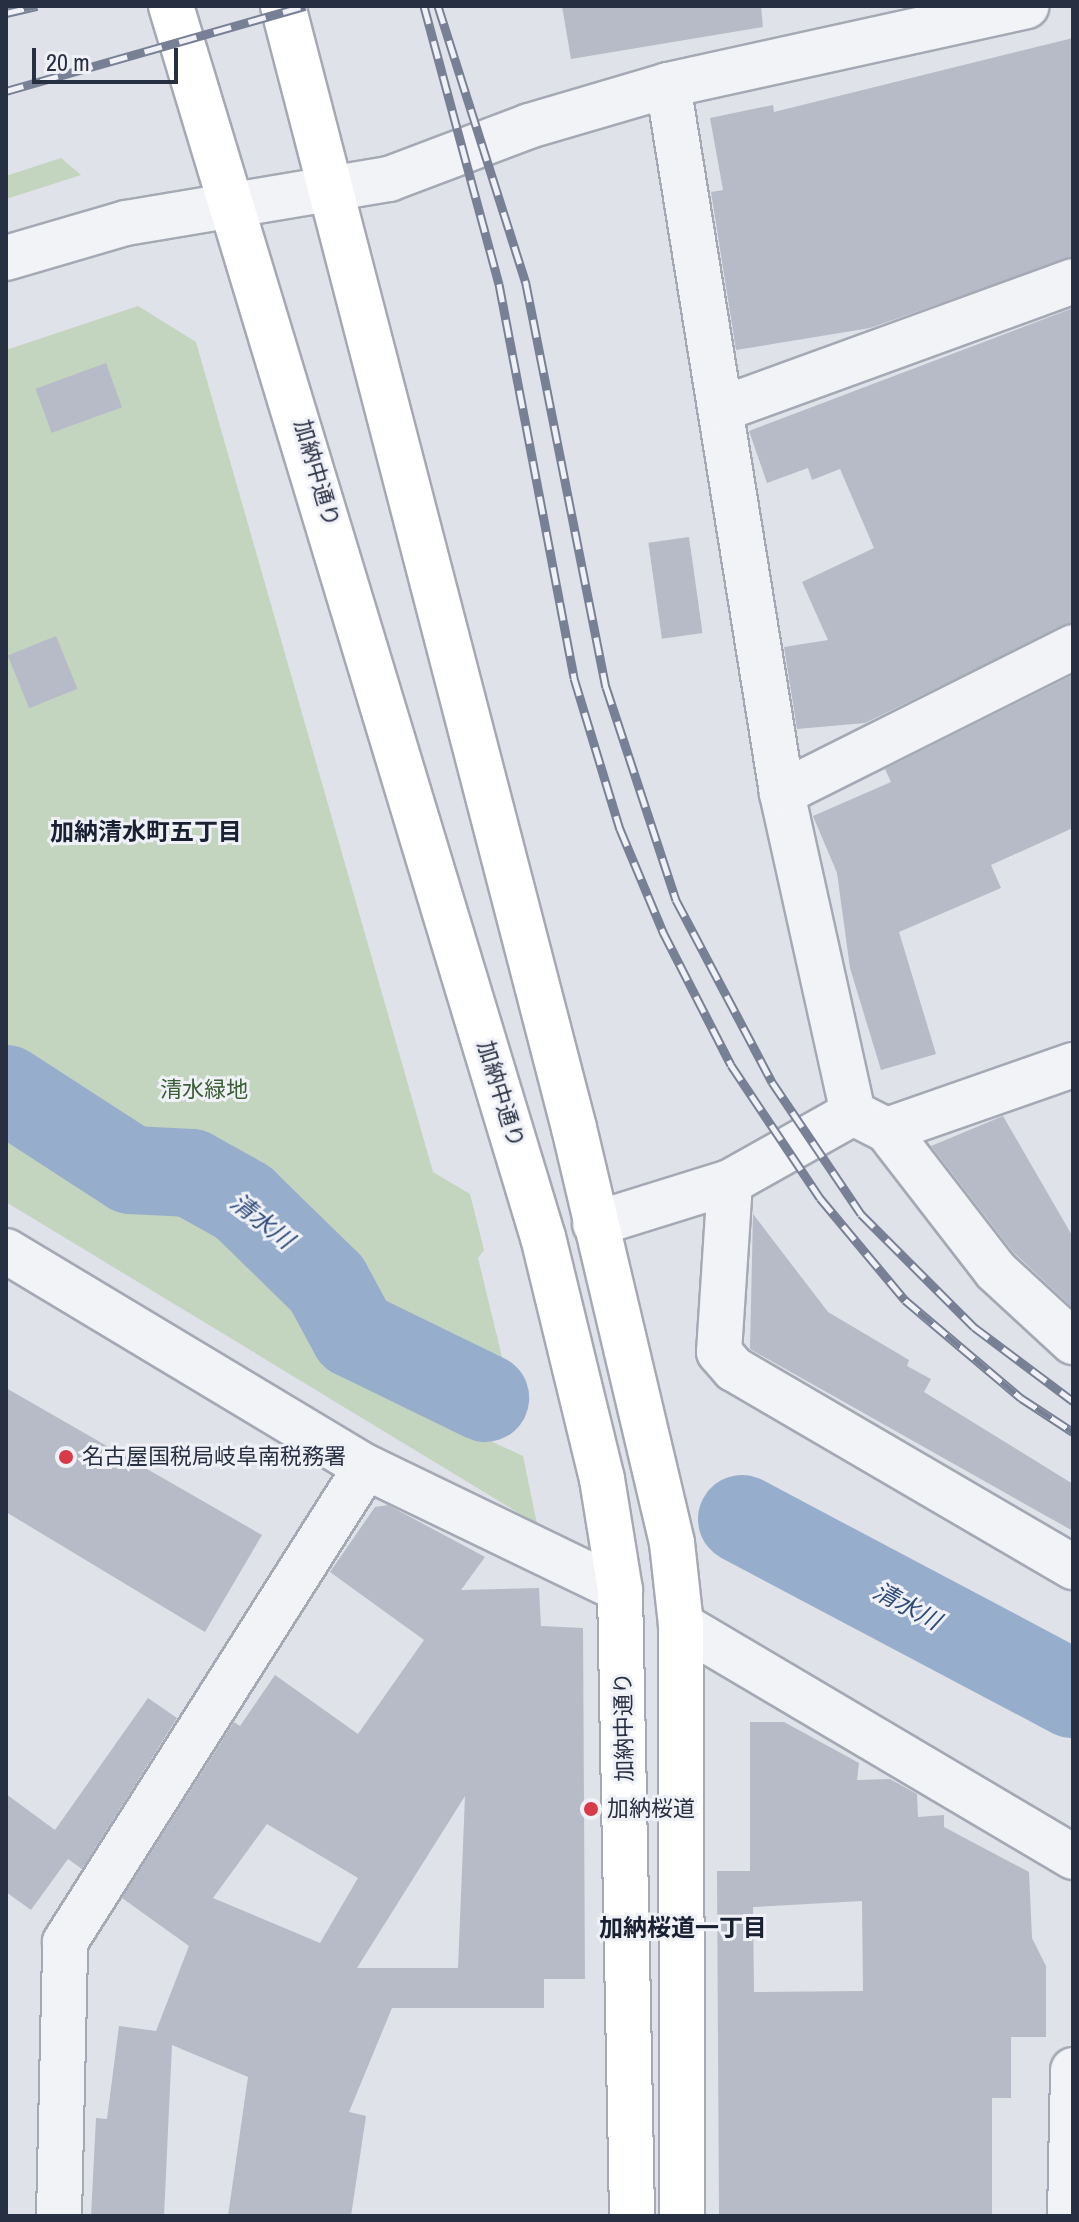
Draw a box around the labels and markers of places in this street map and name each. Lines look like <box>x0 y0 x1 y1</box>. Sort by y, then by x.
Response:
place label: 名古屋国税局岐阜南税務署 <box>82 1444 346 1470</box>
marker: 名古屋国税局岐阜南税務署 <box>57 1448 75 1466</box>
place label: 加納桜道 <box>607 1796 695 1822</box>
marker: 加納桜道 <box>582 1800 600 1818</box>

